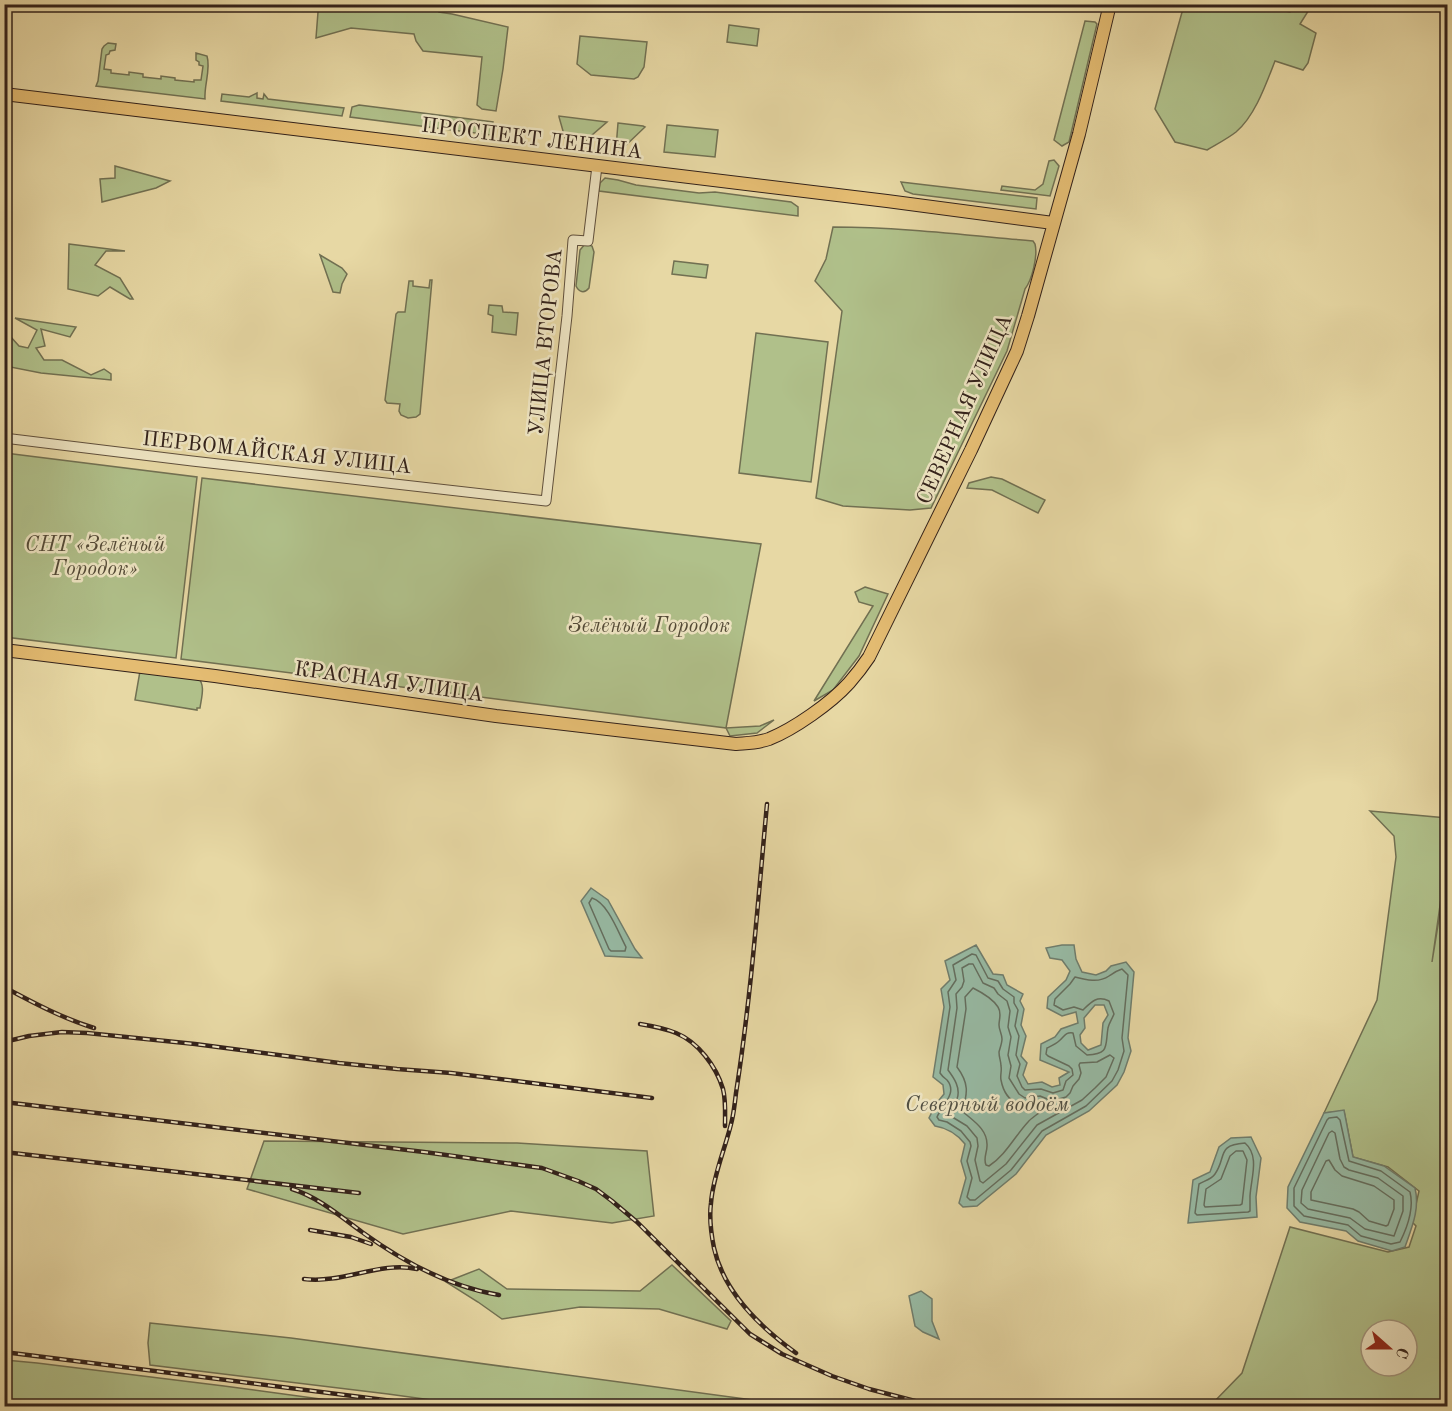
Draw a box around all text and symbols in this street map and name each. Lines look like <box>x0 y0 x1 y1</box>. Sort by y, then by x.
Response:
street label: ПРОСПЕКТ ЛЕНИНА <box>420 115 644 163</box>
street label: УЛИЦА ВТОРОВА <box>526 248 567 437</box>
street label: СЕВЕРНАЯ УЛИЦА <box>914 311 1017 508</box>
street label: ПЕРВОМАЙСКАЯ УЛИЦА <box>141 424 413 478</box>
park label: СНТ «Зелёный Городок» <box>25 534 165 580</box>
park label: Зелёный Городок <box>568 615 730 637</box>
street label: КРАСНАЯ УЛИЦА <box>293 659 485 706</box>
water label: Северный водоём <box>905 1094 1070 1116</box>
north arrow <box>1359 1318 1419 1378</box>
text: С <box>1392 1345 1410 1360</box>

